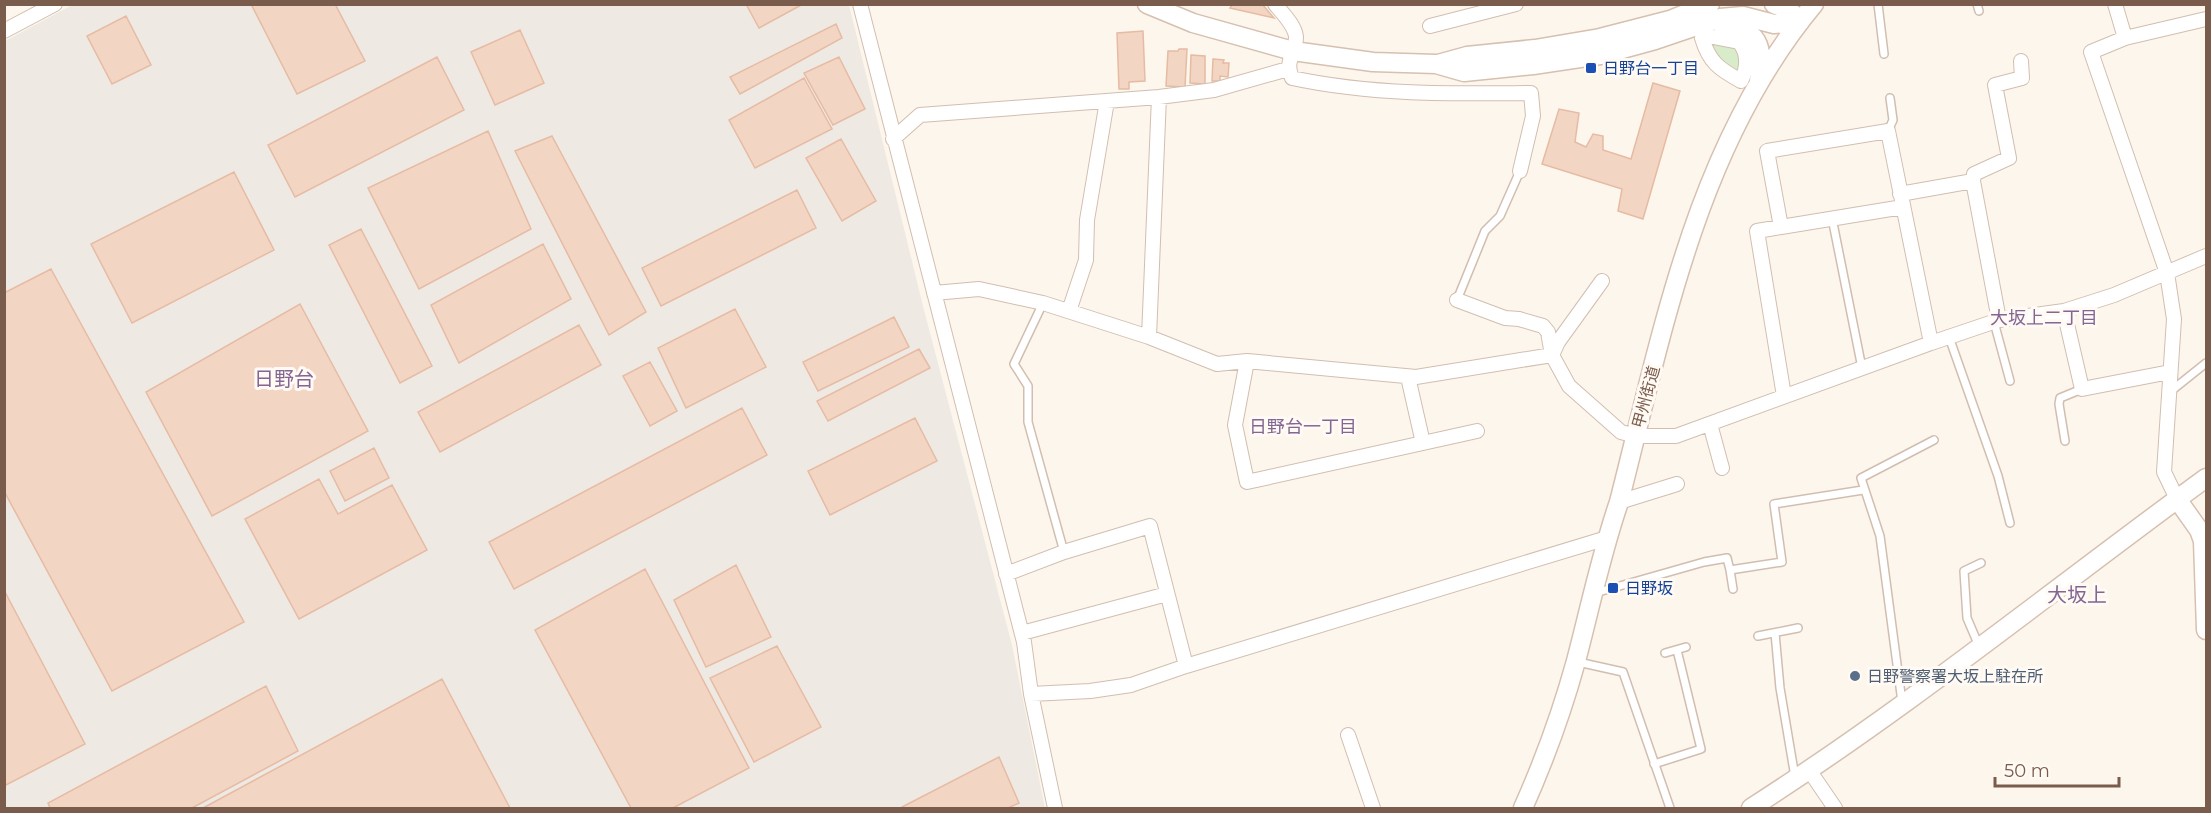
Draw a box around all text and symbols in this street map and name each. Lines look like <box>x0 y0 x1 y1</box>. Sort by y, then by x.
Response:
place label: 日野台一丁目 <box>1603 59 1699 78</box>
marker: 日野台一丁目 <box>1584 61 1598 75</box>
district label: 大坂上二丁目 <box>1990 307 2098 329</box>
street label: 甲州街道 <box>1629 364 1663 430</box>
district label: 日野台 <box>254 367 314 391</box>
district label: 日野台一丁目 <box>1249 416 1357 438</box>
place label: 日野坂 <box>1625 579 1673 598</box>
marker: 日野坂 <box>1606 581 1620 595</box>
district label: 大坂上 <box>2047 583 2107 607</box>
place label: 日野警察署大坂上駐在所 <box>1867 667 2043 686</box>
marker: 日野警察署大坂上駐在所 <box>1848 669 1862 683</box>
scale bar <box>1995 750 2120 788</box>
text: 50 m <box>2004 760 2050 782</box>

